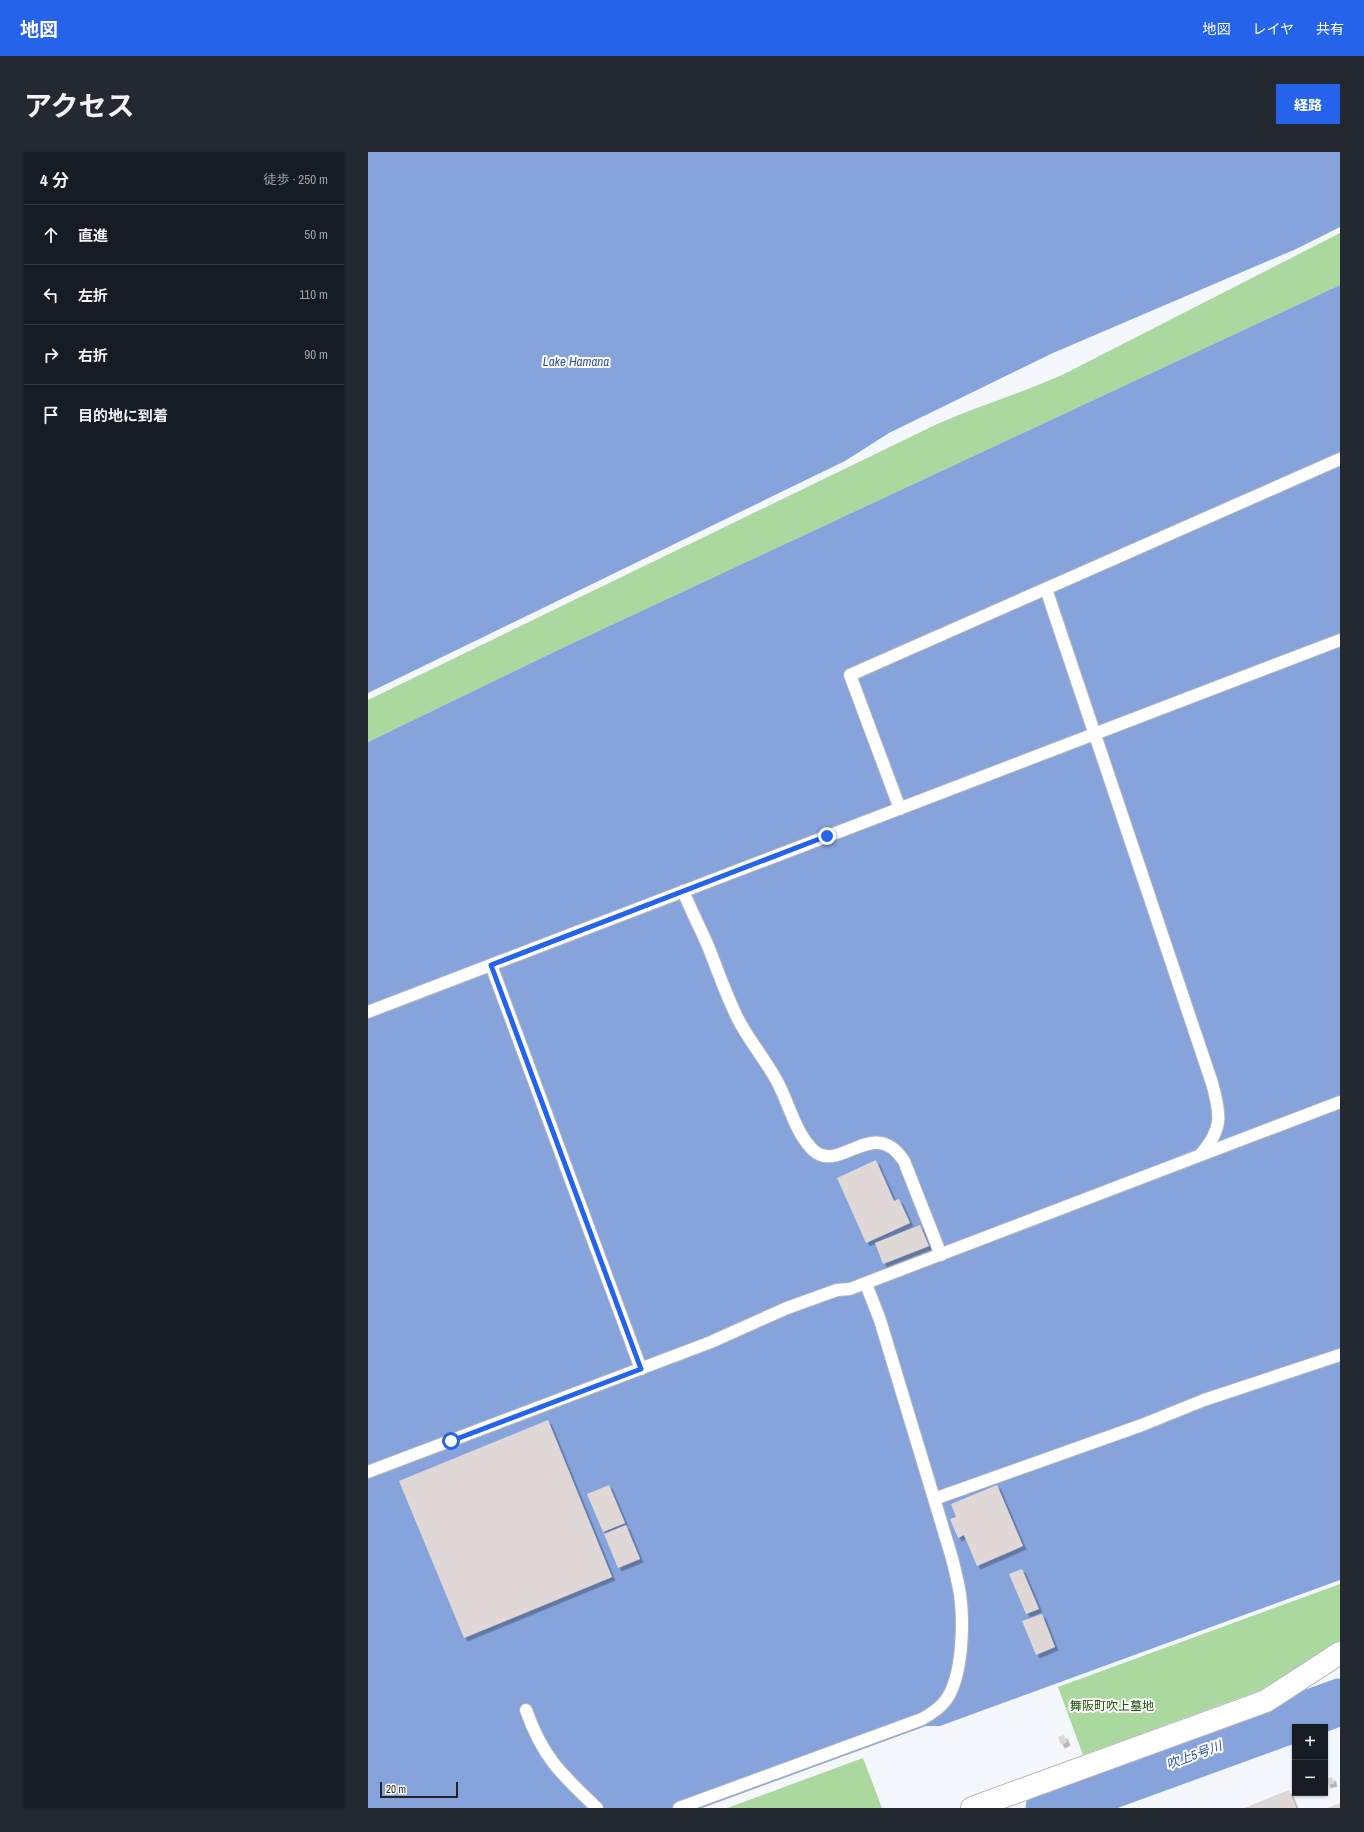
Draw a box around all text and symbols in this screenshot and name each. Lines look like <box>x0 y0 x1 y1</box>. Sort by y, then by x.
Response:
text: 地図 <box>20 16 58 42</box>
text: 地図 <box>1202 20 1230 38</box>
text: レイヤ <box>1252 20 1294 38</box>
text: 共有 <box>1316 20 1344 38</box>
button: 経路 <box>1276 84 1340 124</box>
text: アクセス <box>24 87 135 125</box>
text: 4 分 <box>40 168 69 191</box>
text: 徒歩 · 250 m <box>263 171 328 188</box>
icon: ahead <box>40 224 62 246</box>
text: 直進 <box>78 225 108 246</box>
text: 50 m <box>304 226 328 243</box>
icon: left <box>40 284 62 306</box>
text: 左折 <box>78 285 108 306</box>
text: 110 m <box>299 286 328 303</box>
icon: right <box>40 344 62 366</box>
text: 右折 <box>78 345 108 366</box>
text: 90 m <box>304 346 328 363</box>
water label: Lake Hamana <box>543 353 609 370</box>
icon: arrive <box>40 404 62 426</box>
text: 目的地に到着 <box>78 405 168 426</box>
route end <box>818 827 836 845</box>
route start <box>442 1432 460 1450</box>
park label: 舞阪町吹上墓地 <box>1070 1698 1154 1714</box>
map controls <box>1292 1724 1328 1796</box>
button: + <box>1292 1724 1328 1760</box>
water label: 吹上5号川 <box>1164 1736 1226 1773</box>
button: − <box>1292 1760 1328 1796</box>
scale bar <box>380 1780 458 1799</box>
text: 20 m <box>386 1782 406 1796</box>

